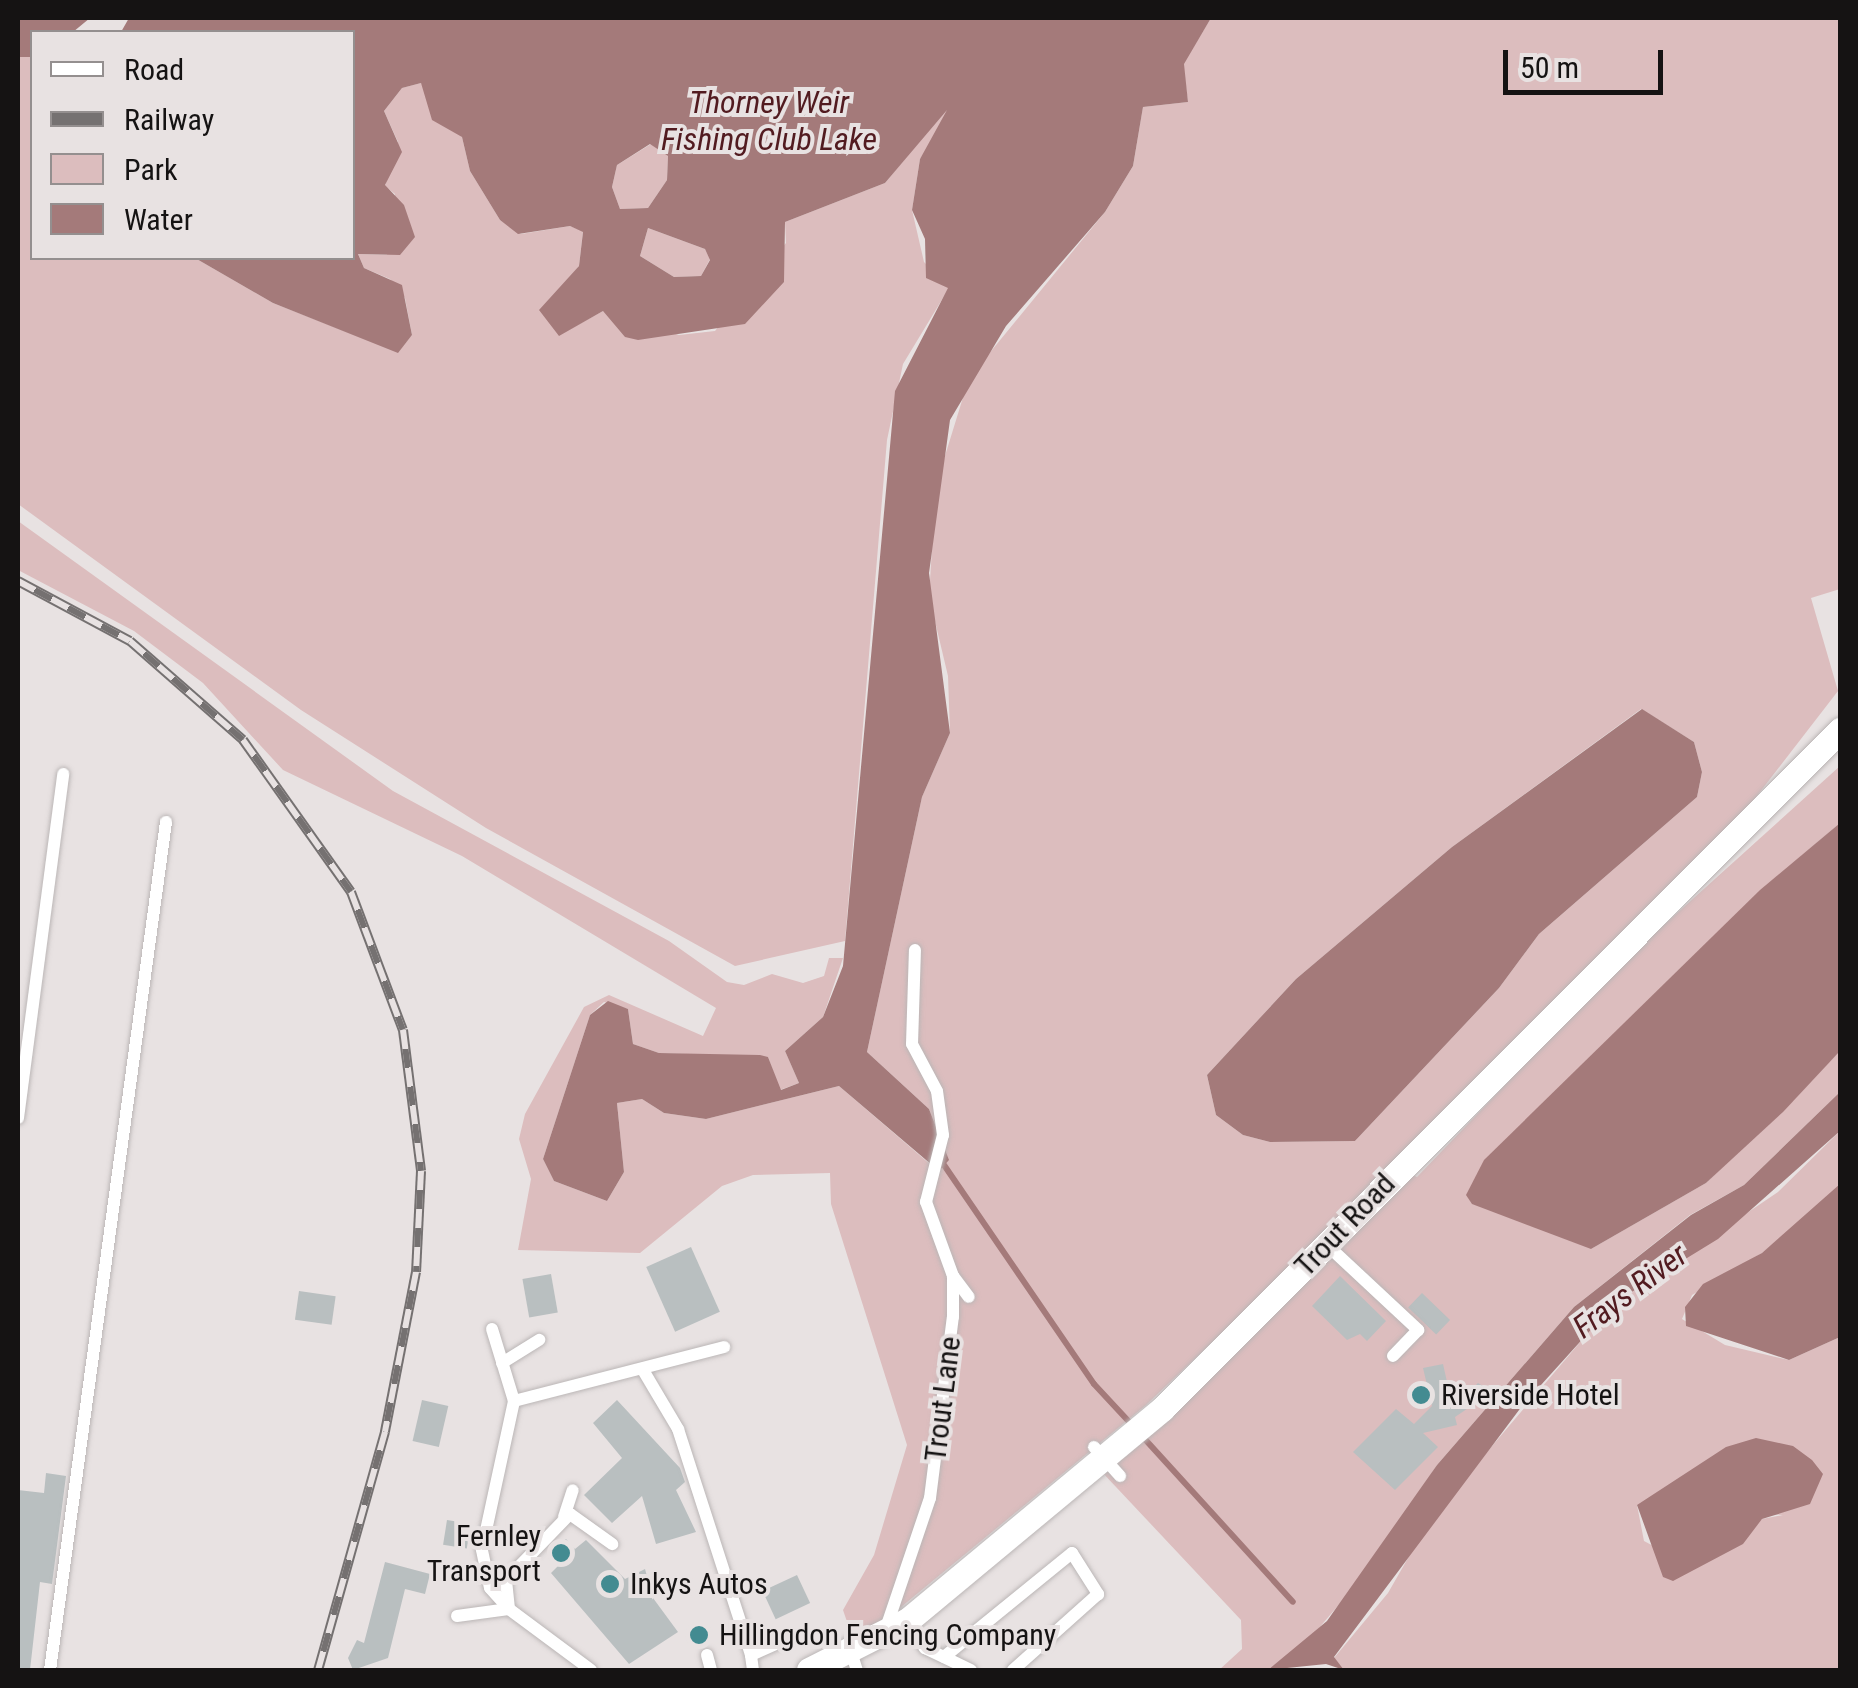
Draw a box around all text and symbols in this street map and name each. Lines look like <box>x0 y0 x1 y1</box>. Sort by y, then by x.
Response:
legend <box>30 30 355 260</box>
scale bar <box>1508 30 1668 92</box>
text: 50 m <box>1520 50 1579 85</box>
text: Road <box>124 52 184 87</box>
water label: Thorney Weir Fishing Club Lake <box>661 84 877 159</box>
text: Railway <box>124 102 214 137</box>
text: Park <box>124 152 178 187</box>
text: Water <box>124 202 193 237</box>
street label: Trout Road <box>1287 1166 1403 1284</box>
water label: Frays River <box>1565 1236 1695 1346</box>
street label: Trout Lane <box>917 1334 969 1464</box>
place label: Riverside Hotel <box>1441 1377 1620 1413</box>
marker: Riverside Hotel <box>1410 1384 1432 1406</box>
place label: Fernley Transport <box>427 1518 541 1588</box>
marker: Fernley Transport <box>550 1542 572 1564</box>
place label: Inkys Autos <box>630 1566 768 1602</box>
marker: Inkys Autos <box>599 1573 621 1595</box>
place label: Hillingdon Fencing Company <box>719 1617 1056 1653</box>
marker: Hillingdon Fencing Company <box>688 1624 710 1646</box>

